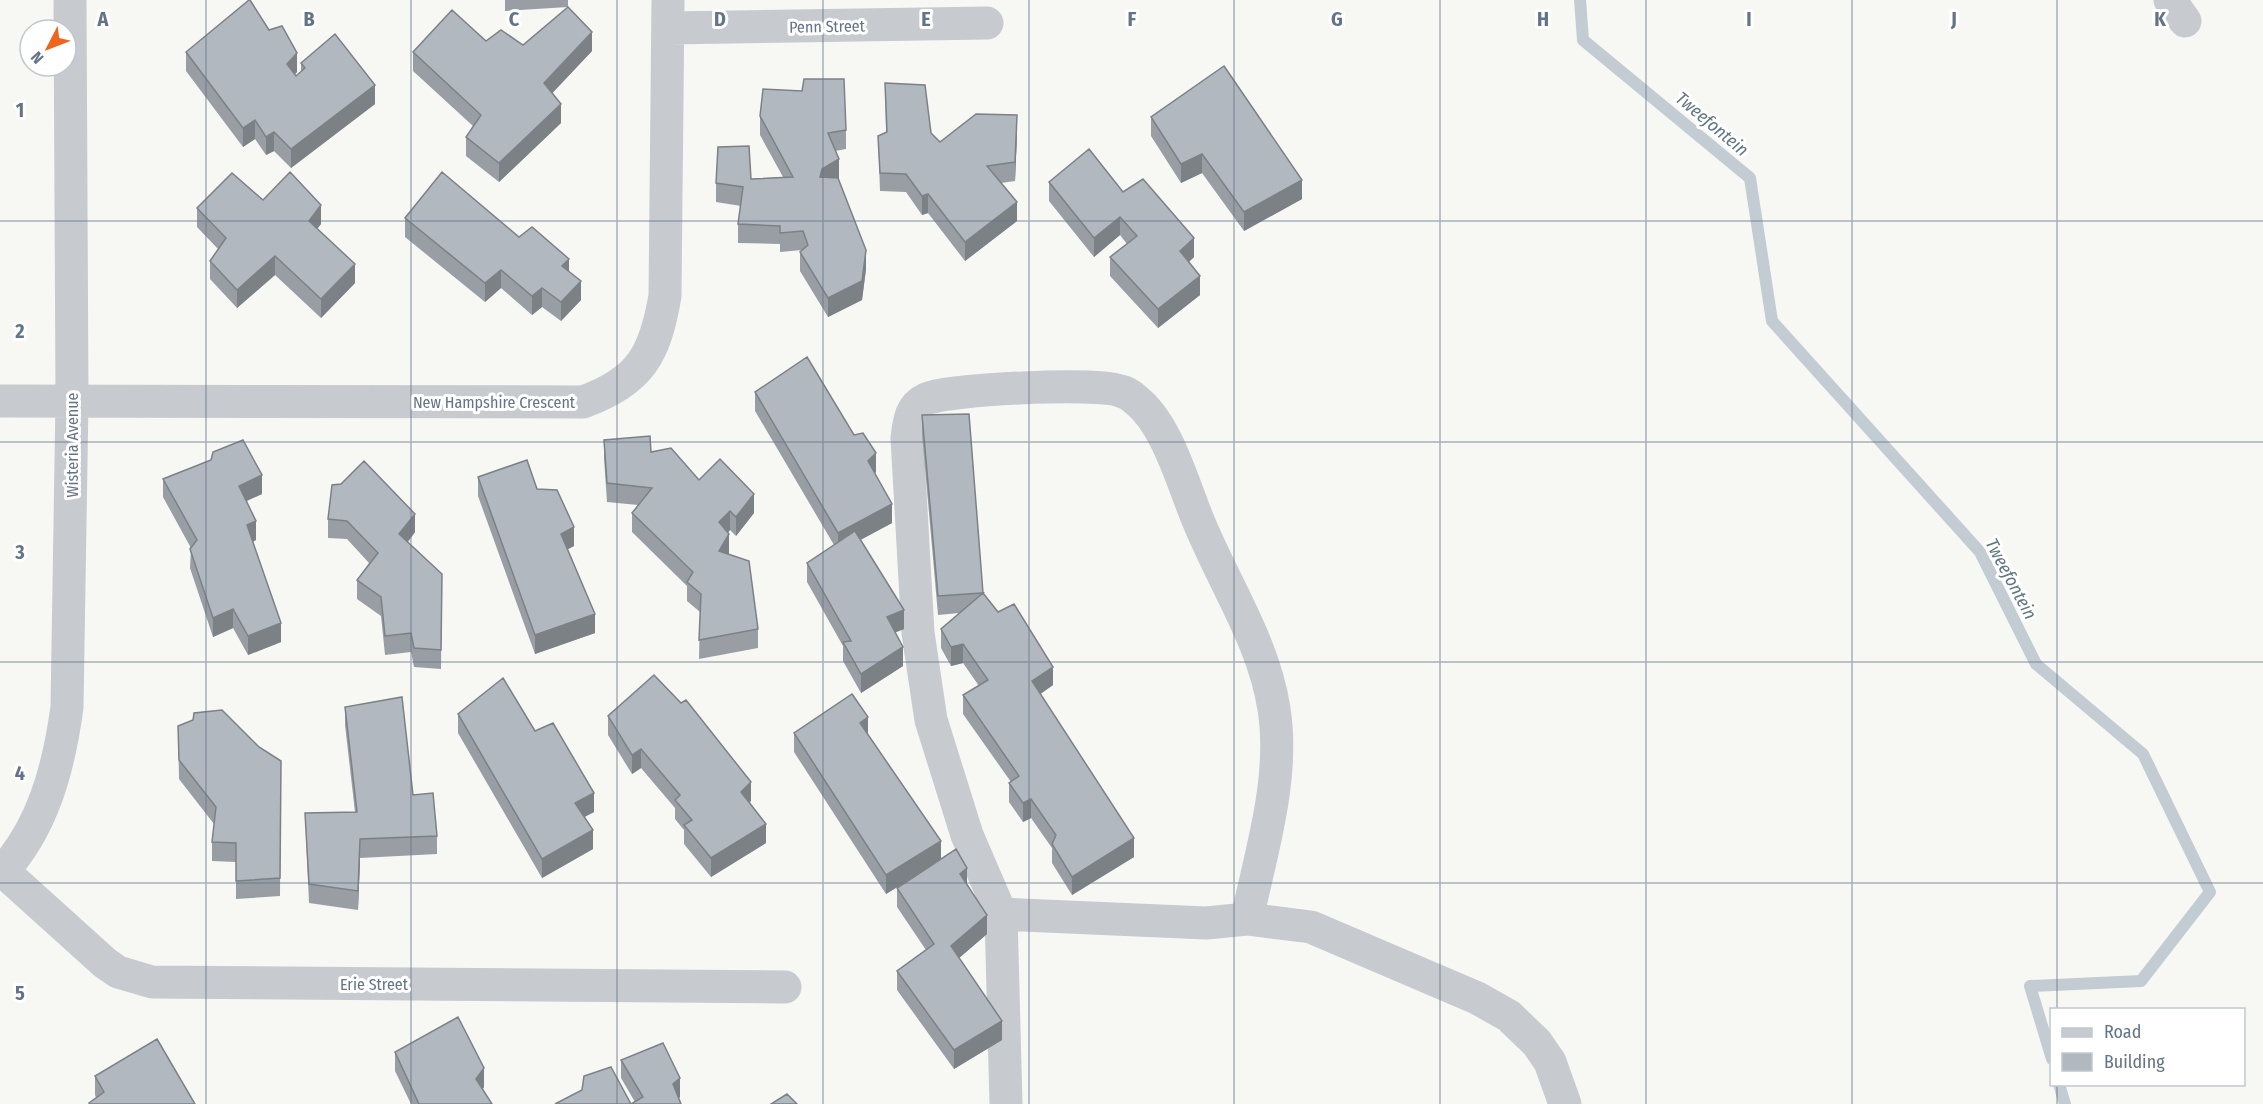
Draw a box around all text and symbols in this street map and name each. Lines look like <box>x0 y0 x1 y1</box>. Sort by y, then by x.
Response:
text: A <box>97 7 110 31</box>
text: B <box>303 7 315 31</box>
text: C <box>509 7 520 31</box>
text: D <box>714 7 726 31</box>
text: E <box>921 7 931 31</box>
text: F <box>1128 7 1137 31</box>
text: G <box>1331 7 1343 31</box>
text: H <box>1537 7 1549 31</box>
text: I <box>1746 7 1752 31</box>
text: J <box>1950 7 1957 31</box>
text: K <box>2154 7 2166 31</box>
street label: Penn Street <box>789 16 866 37</box>
north arrow <box>18 18 78 78</box>
text: N <box>27 48 47 68</box>
water label: Tweefontein <box>1671 87 1753 161</box>
text: 1 <box>16 98 24 122</box>
text: 2 <box>14 319 25 343</box>
street label: Wisteria Avenue <box>63 392 82 498</box>
street label: New Hampshire Crescent <box>413 393 576 412</box>
water label: Tweefontein <box>1981 535 2041 623</box>
text: 3 <box>14 540 25 564</box>
text: 4 <box>15 761 25 785</box>
street label: Erie Street <box>340 975 409 994</box>
text: 5 <box>15 981 25 1005</box>
legend <box>2050 1008 2245 1086</box>
text: Road <box>2104 1021 2141 1043</box>
text: Building <box>2104 1051 2165 1073</box>

